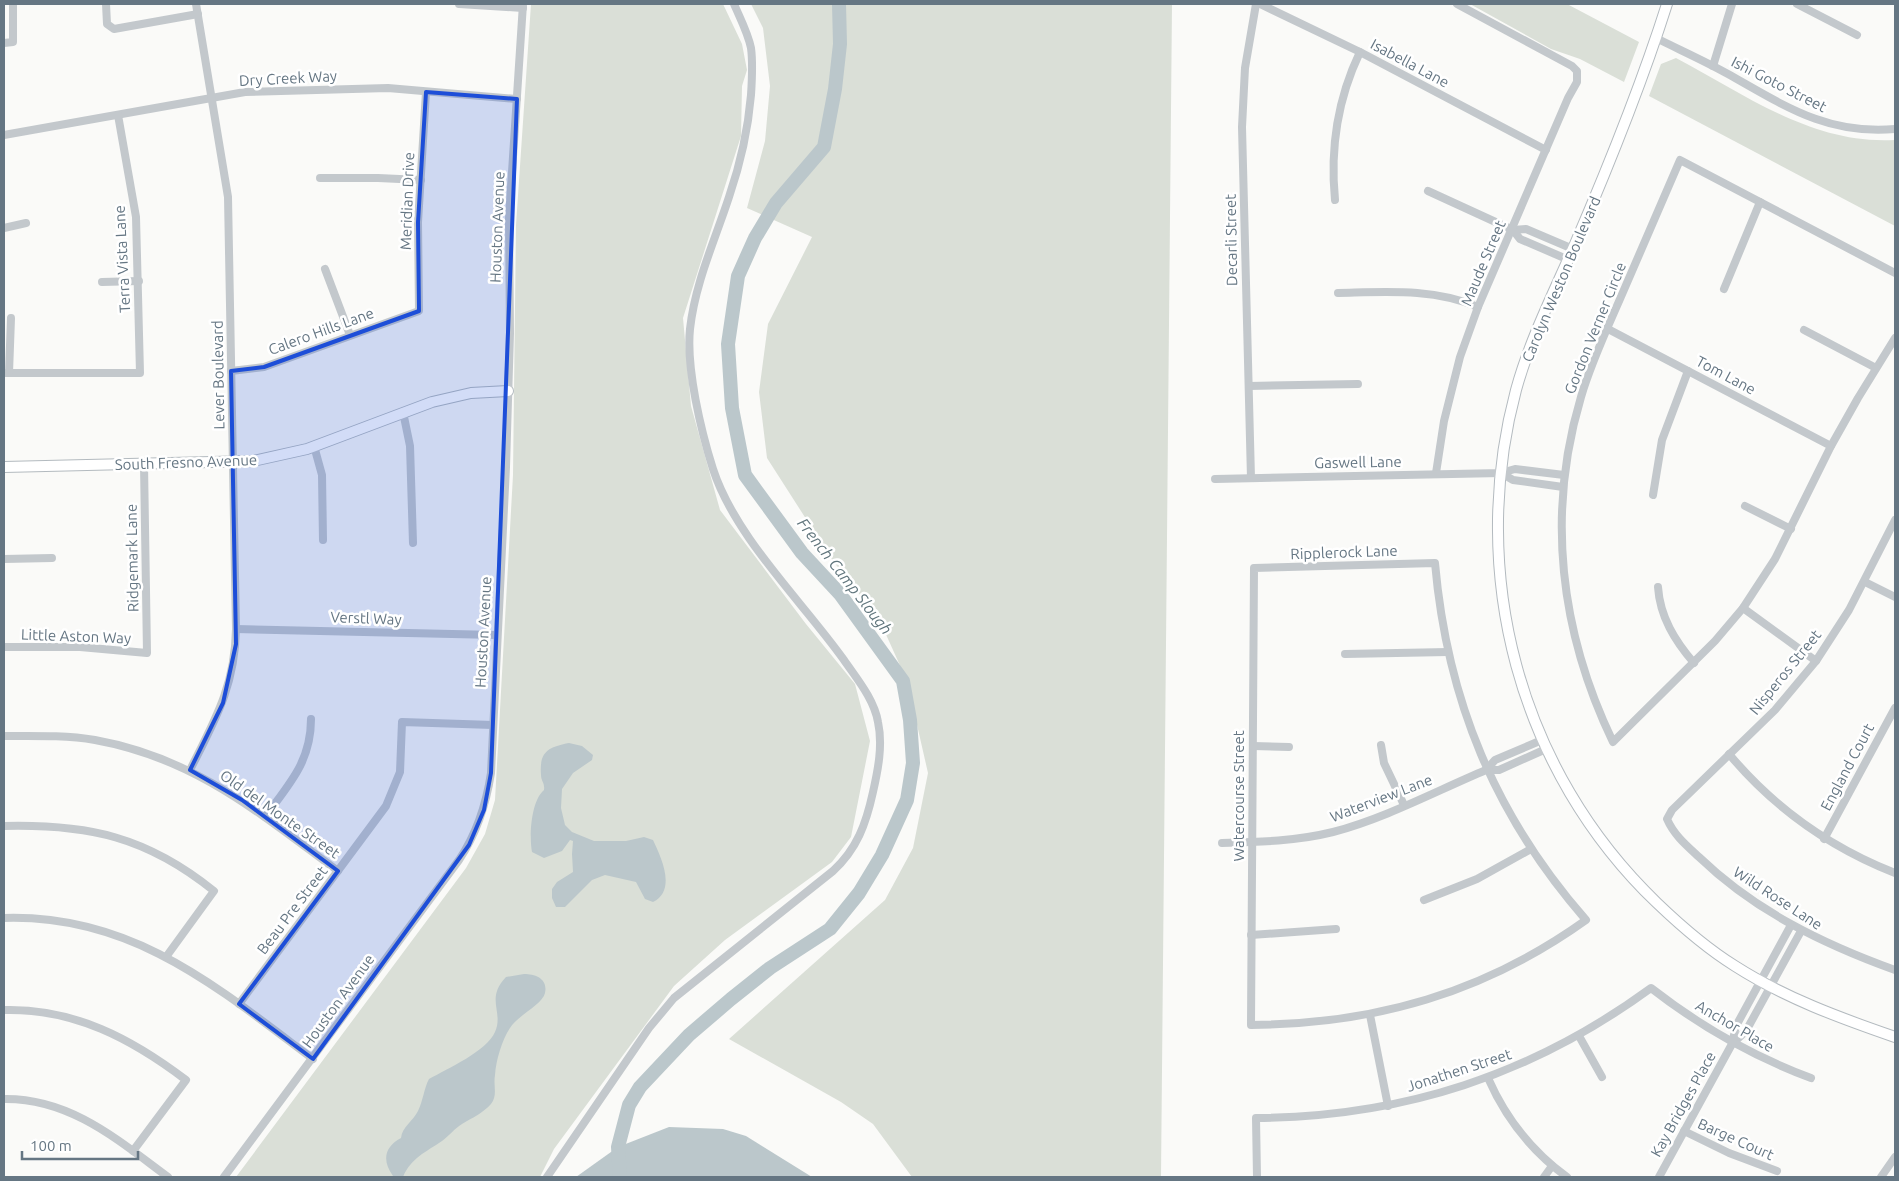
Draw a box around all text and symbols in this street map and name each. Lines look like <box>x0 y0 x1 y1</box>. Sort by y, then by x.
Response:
street label: Isabella Lane <box>1368 35 1452 91</box>
street label: Ishi Goto Street <box>1729 53 1830 115</box>
street label: Dry Creek Way <box>239 67 337 89</box>
street label: Meridian Drive <box>397 152 417 250</box>
street label: Houston Avenue <box>487 171 507 283</box>
street label: Decarli Street <box>1222 194 1240 286</box>
street label: Carolyn Weston Boulevard <box>1518 194 1604 364</box>
street label: Terra Vista Lane <box>111 205 133 313</box>
street label: Maude Street <box>1457 217 1509 309</box>
street label: Gordon Verner Circle <box>1561 260 1629 396</box>
street label: Calero Hills Lane <box>266 304 376 358</box>
street label: Lever Boulevard <box>209 320 227 430</box>
street label: Tom Lane <box>1693 352 1759 398</box>
street label: South Fresno Avenue <box>114 451 258 473</box>
street label: Gaswell Lane <box>1314 453 1402 471</box>
street label: Ridgemark Lane <box>123 504 141 612</box>
water label: French Camp Slough <box>794 514 896 638</box>
street label: Ripplerock Lane <box>1290 542 1398 562</box>
street label: Houston Avenue <box>472 576 494 688</box>
street label: Verstl Way <box>330 608 402 628</box>
street label: Little Aston Way <box>21 626 131 646</box>
street label: Nisperos Street <box>1746 626 1824 718</box>
street label: England Court <box>1817 720 1877 813</box>
street label: Watercourse Street <box>1230 730 1247 862</box>
street label: Old del Monte Street <box>217 766 343 862</box>
street label: Waterview Lane <box>1328 771 1434 825</box>
street label: Beau Pre Street <box>253 863 331 957</box>
street label: Wild Rose Lane <box>1730 863 1826 933</box>
street label: Houston Avenue <box>298 951 378 1051</box>
street label: Anchor Place <box>1693 997 1777 1055</box>
street label: Jonathen Street <box>1405 1045 1514 1095</box>
street label: Kay Bridges Place <box>1647 1048 1719 1160</box>
street label: Barge Court <box>1695 1115 1777 1163</box>
scale bar <box>22 1128 139 1160</box>
text: 100 m <box>30 1137 72 1154</box>

